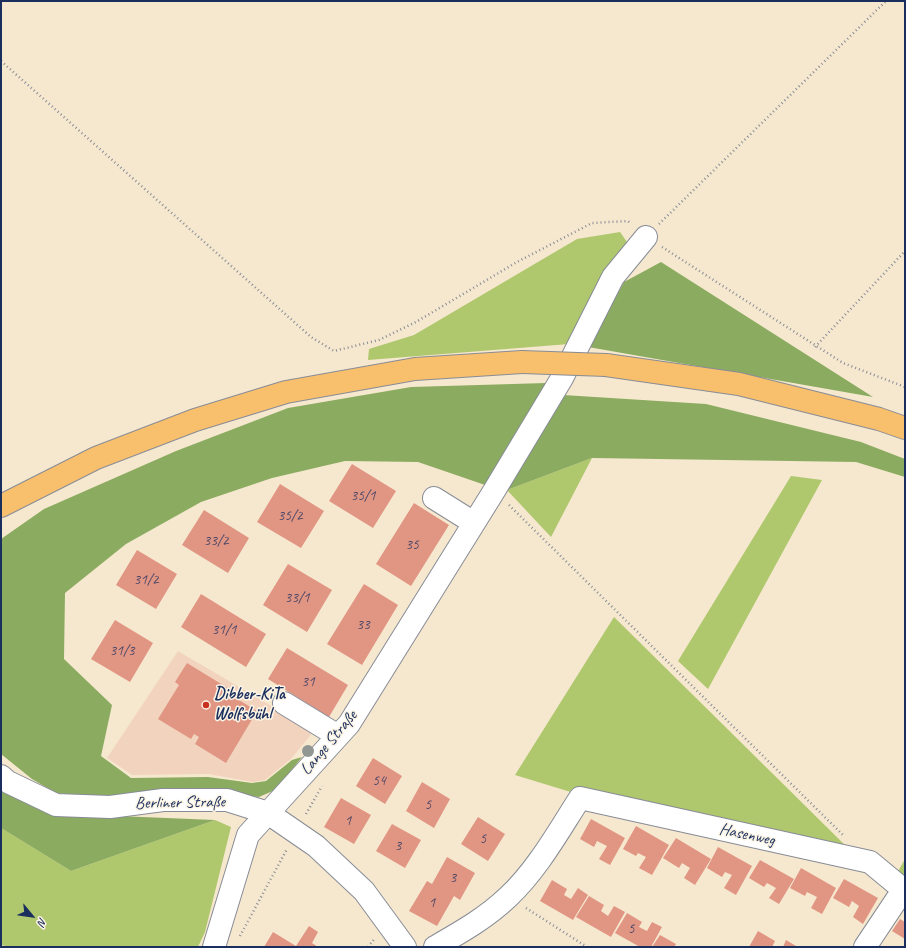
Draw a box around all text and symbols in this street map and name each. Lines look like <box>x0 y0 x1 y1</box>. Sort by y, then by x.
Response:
house number: 35/1 <box>350 487 376 505</box>
house number: 35/2 <box>277 507 303 525</box>
house number: 33/2 <box>203 532 229 550</box>
house number: 35 <box>405 536 419 554</box>
house number: 31/2 <box>133 571 159 589</box>
house number: 33/1 <box>284 589 310 607</box>
house number: 33 <box>356 616 370 634</box>
house number: 31/1 <box>211 621 237 639</box>
house number: 31/3 <box>109 642 135 660</box>
house number: 31 <box>301 673 315 691</box>
place label: Dibber-KiTa Wolfsbühl <box>214 685 285 725</box>
marker: Dibber-KiTa Wolfsbühl <box>201 700 211 710</box>
street label: Lange Straße <box>296 707 362 779</box>
house number: 54 <box>372 772 386 790</box>
street label: Berliner Straße <box>135 792 225 814</box>
house number: 5 <box>425 796 431 814</box>
house number: 1 <box>345 812 351 830</box>
street label: Hasenweg <box>717 819 777 851</box>
house number: 5 <box>480 830 486 848</box>
house number: 3 <box>395 837 401 855</box>
house number: 3 <box>450 869 456 887</box>
house number: 1 <box>429 894 435 912</box>
north arrow <box>12 896 52 936</box>
text: N <box>35 915 50 928</box>
house number: 5 <box>628 920 634 938</box>

